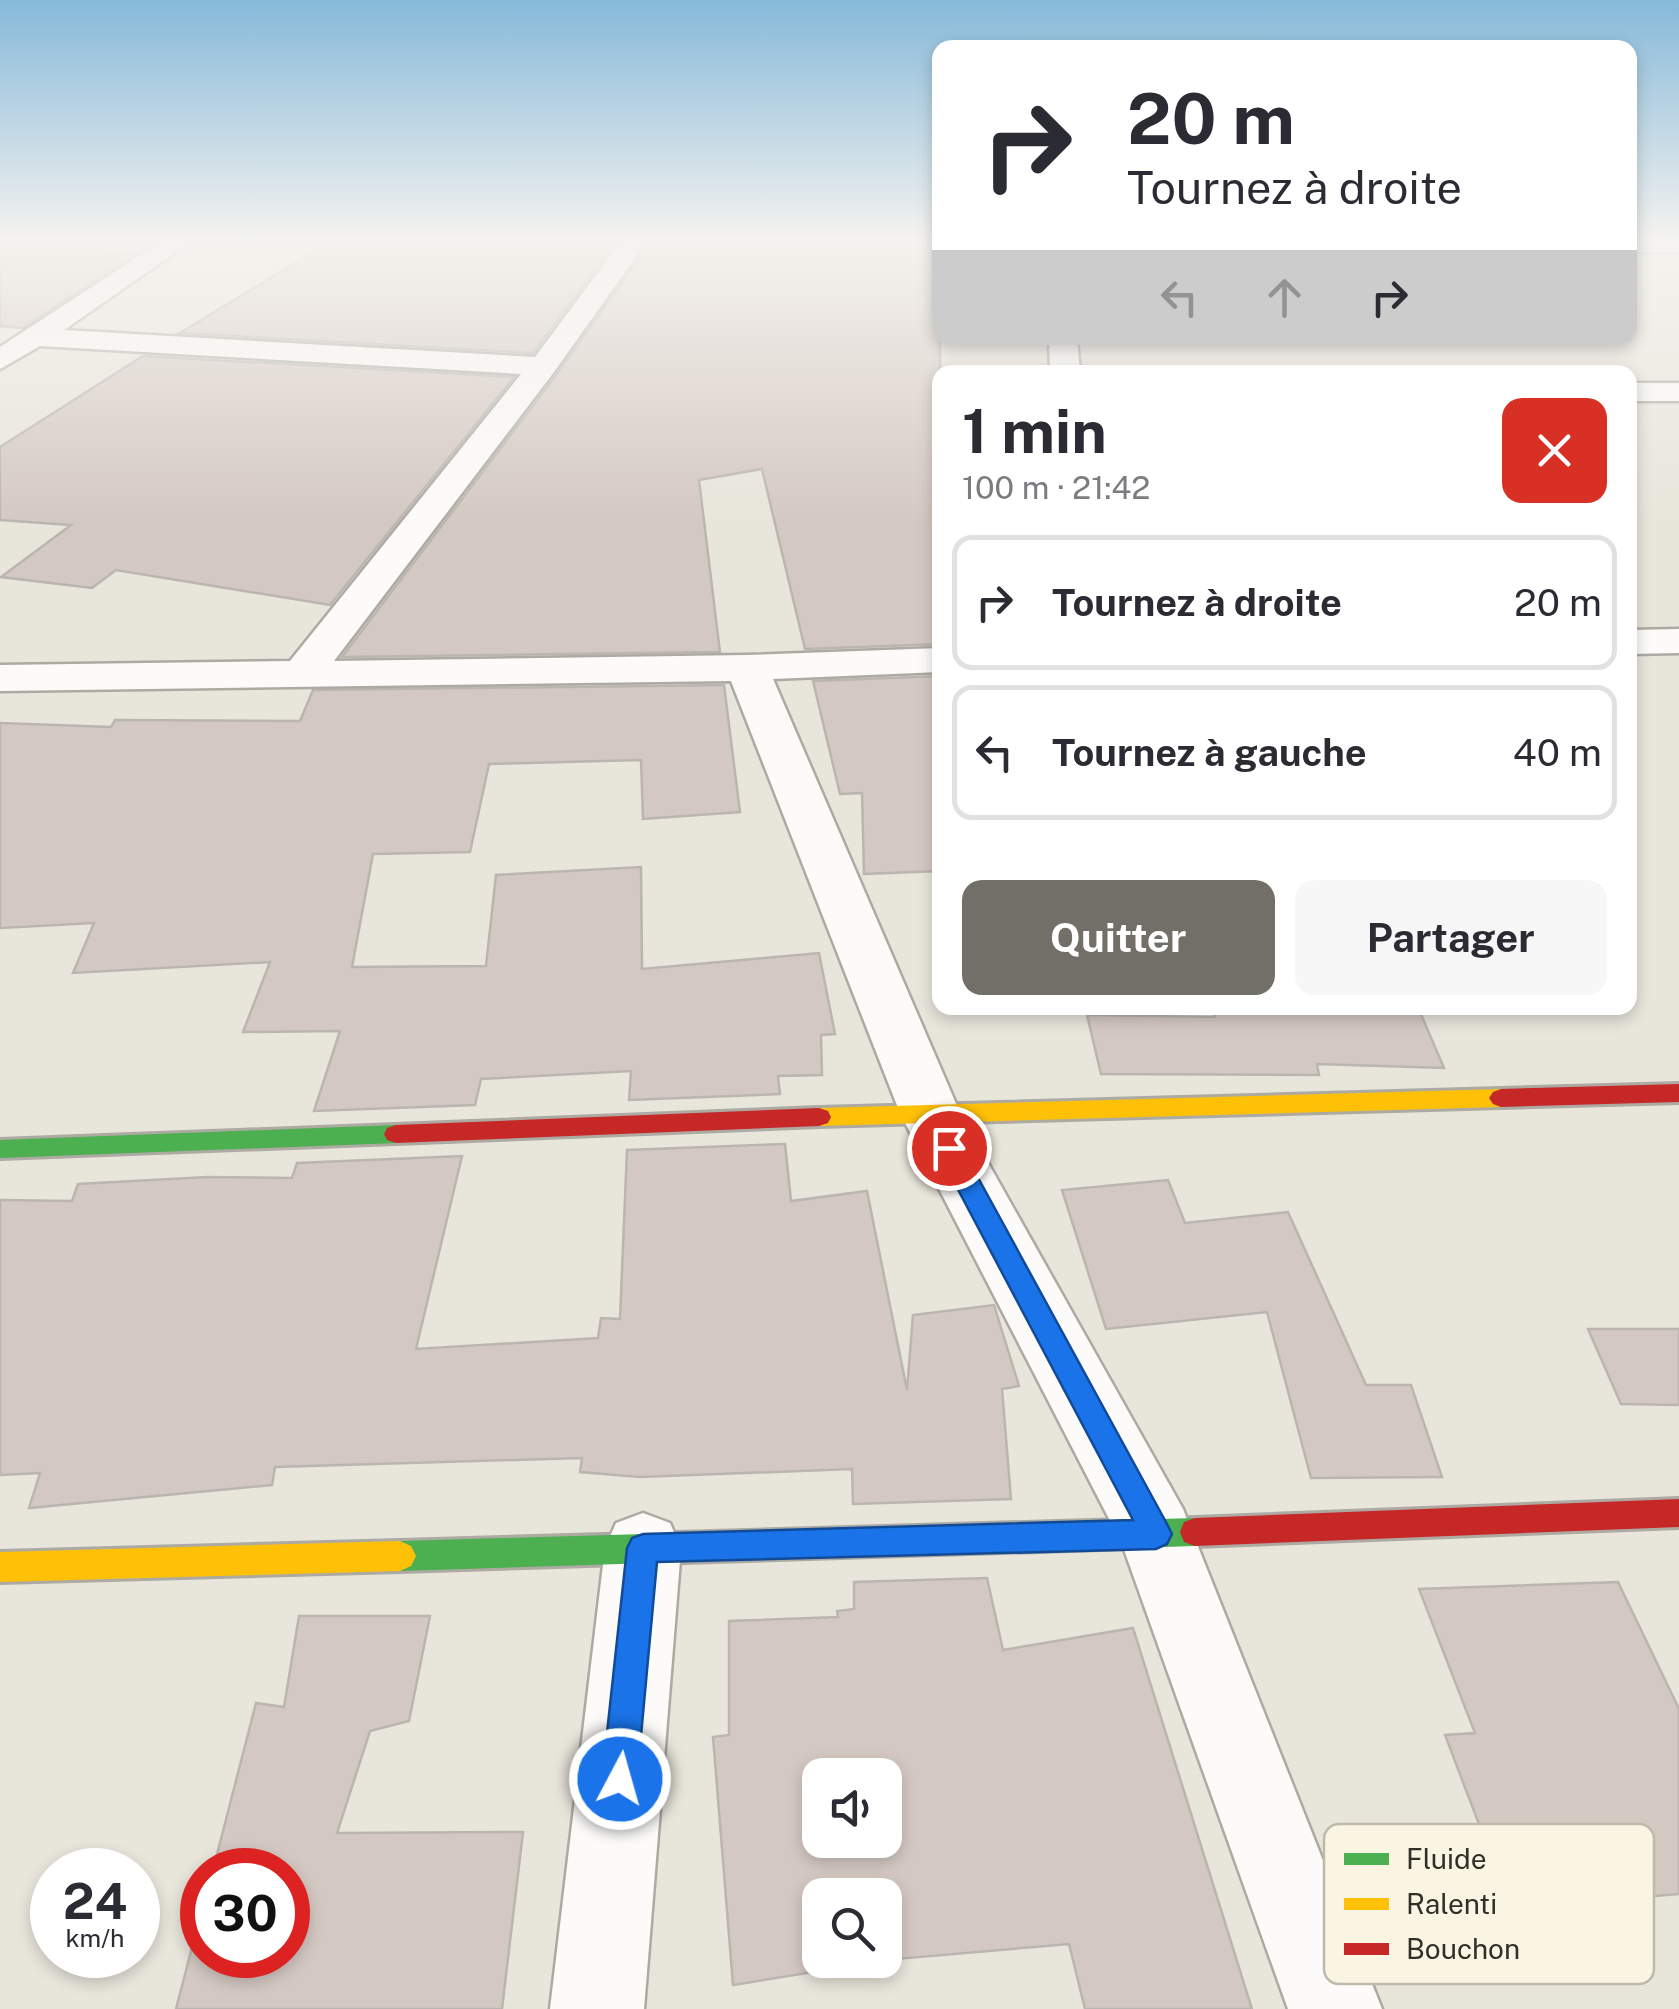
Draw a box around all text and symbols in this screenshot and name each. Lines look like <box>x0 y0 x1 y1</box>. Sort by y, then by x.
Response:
text: 20 m <box>1127 77 1295 160</box>
icon: right <box>962 80 1092 210</box>
text: Tournez à droite <box>1127 161 1462 214</box>
icon: left <box>1152 270 1207 325</box>
icon: ahead <box>1257 270 1312 325</box>
icon: right <box>1362 270 1417 325</box>
text: 1 min <box>962 396 1107 467</box>
button: close <box>1502 398 1607 503</box>
text: 100 m · 21:42 <box>962 469 1150 506</box>
icon: right <box>967 575 1022 630</box>
text: Tournez à droite <box>1052 580 1342 625</box>
text: 20 m <box>1514 580 1602 625</box>
icon: left <box>967 725 1022 780</box>
text: Tournez à gauche <box>1052 730 1367 775</box>
text: 40 m <box>1513 730 1602 775</box>
button: Quitter <box>962 880 1275 995</box>
button: Partager <box>1295 880 1607 995</box>
pin <box>907 1106 992 1191</box>
icon: arrive <box>922 1121 977 1176</box>
position arrow <box>568 1727 672 1831</box>
map controls <box>802 1758 902 1978</box>
button: sound <box>802 1758 902 1858</box>
legend <box>1324 1824 1654 1984</box>
text: Fluide <box>1406 1842 1487 1875</box>
speed limit sign: 30 <box>180 1848 310 1978</box>
text: 24 <box>63 1871 127 1930</box>
button: search <box>802 1878 902 1978</box>
text: Ralenti <box>1406 1887 1497 1920</box>
text: km/h <box>66 1923 124 1953</box>
text: Bouchon <box>1406 1932 1520 1965</box>

